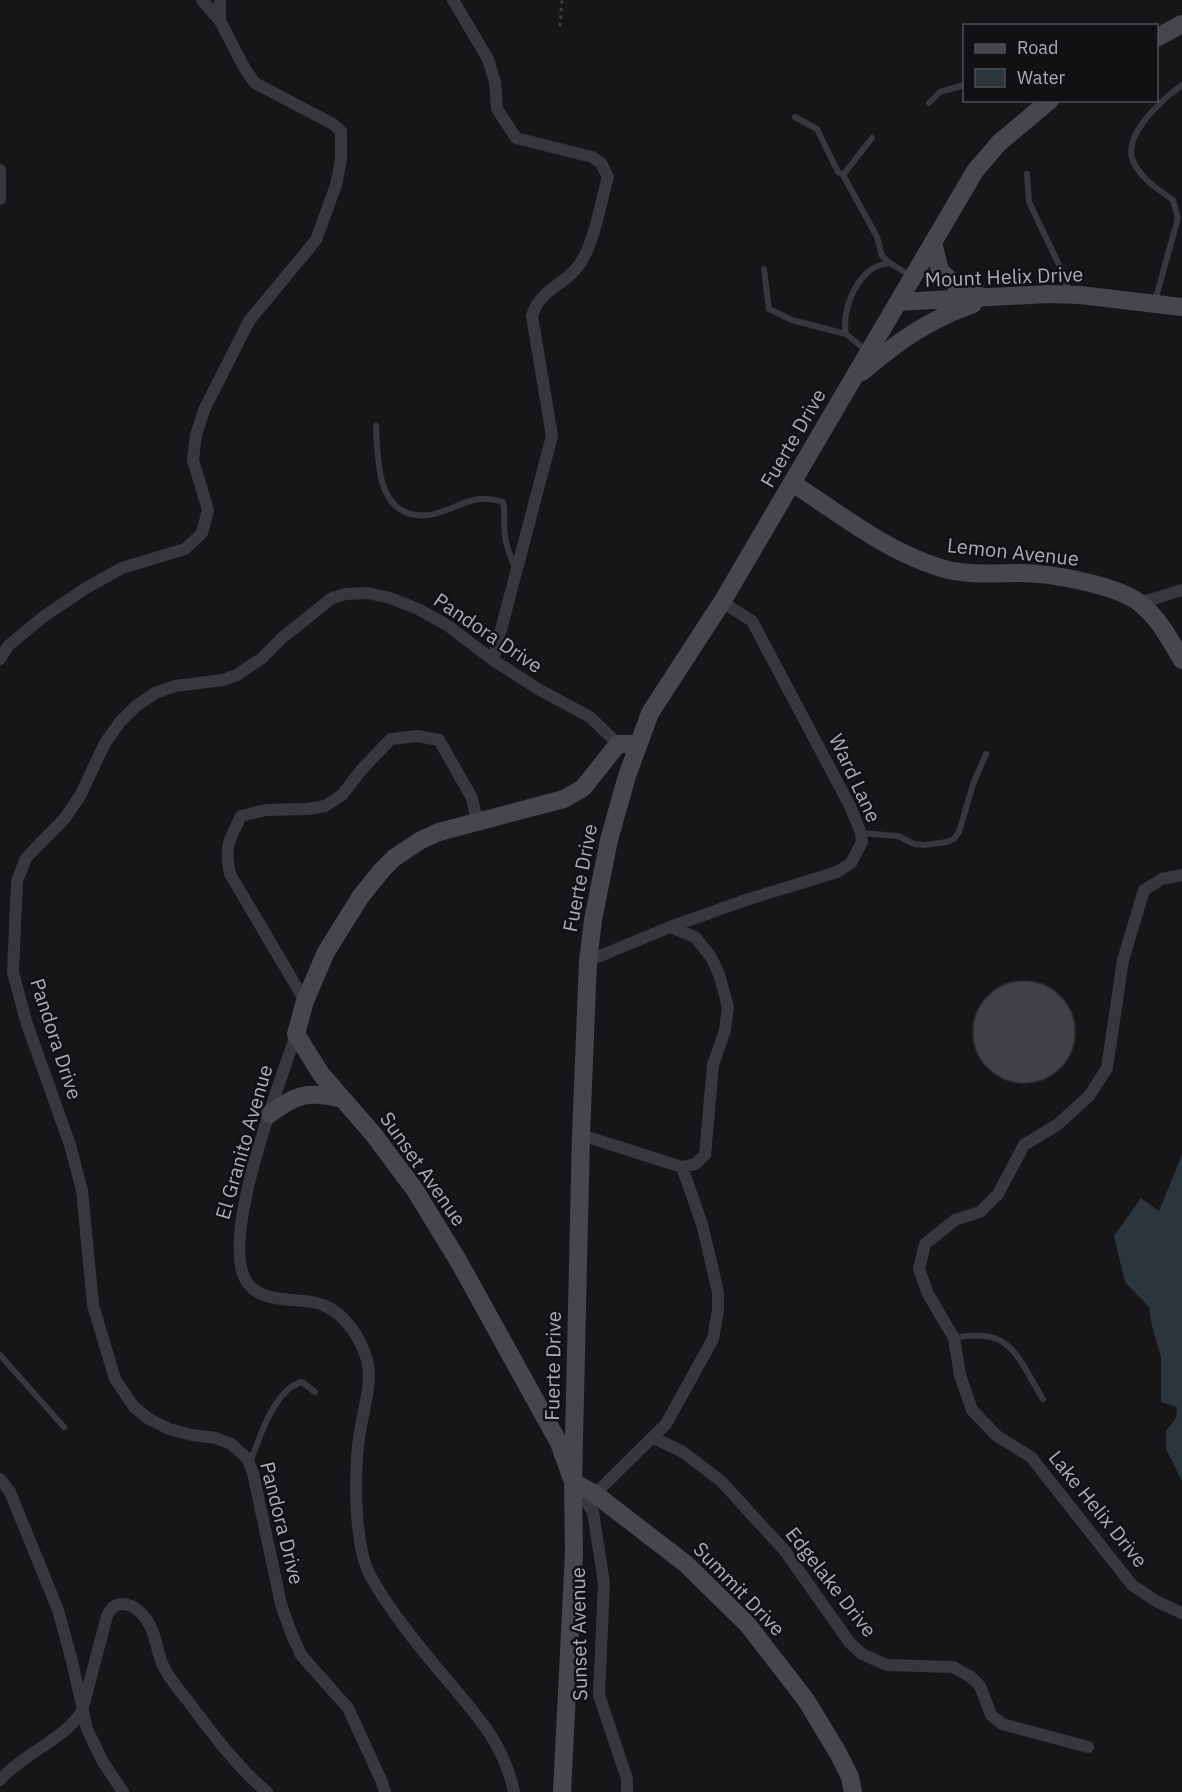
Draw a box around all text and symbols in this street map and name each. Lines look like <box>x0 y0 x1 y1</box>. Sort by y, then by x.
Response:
legend <box>963 24 1158 102</box>
text: Road <box>1017 36 1058 59</box>
text: Water <box>1017 66 1066 89</box>
street label: Mount Helix Drive <box>924 260 1084 293</box>
street label: Fuerte Drive <box>754 384 832 492</box>
street label: Lemon Avenue <box>946 531 1080 572</box>
street label: Pandora Drive <box>429 586 548 679</box>
street label: Ward Lane <box>823 729 888 826</box>
street label: Fuerte Drive <box>556 822 603 934</box>
street label: Pandora Drive <box>24 975 89 1103</box>
street label: El Granito Avenue <box>209 1061 279 1222</box>
street label: Sunset Avenue <box>374 1106 473 1231</box>
street label: Fuerte Drive <box>538 1311 567 1421</box>
street label: Lake Helix Drive <box>1043 1444 1154 1573</box>
street label: Pandora Drive <box>254 1459 311 1587</box>
street label: Edgelake Drive <box>780 1521 883 1642</box>
street label: Summit Drive <box>688 1536 791 1642</box>
street label: Sunset Avenue <box>564 1567 593 1701</box>

